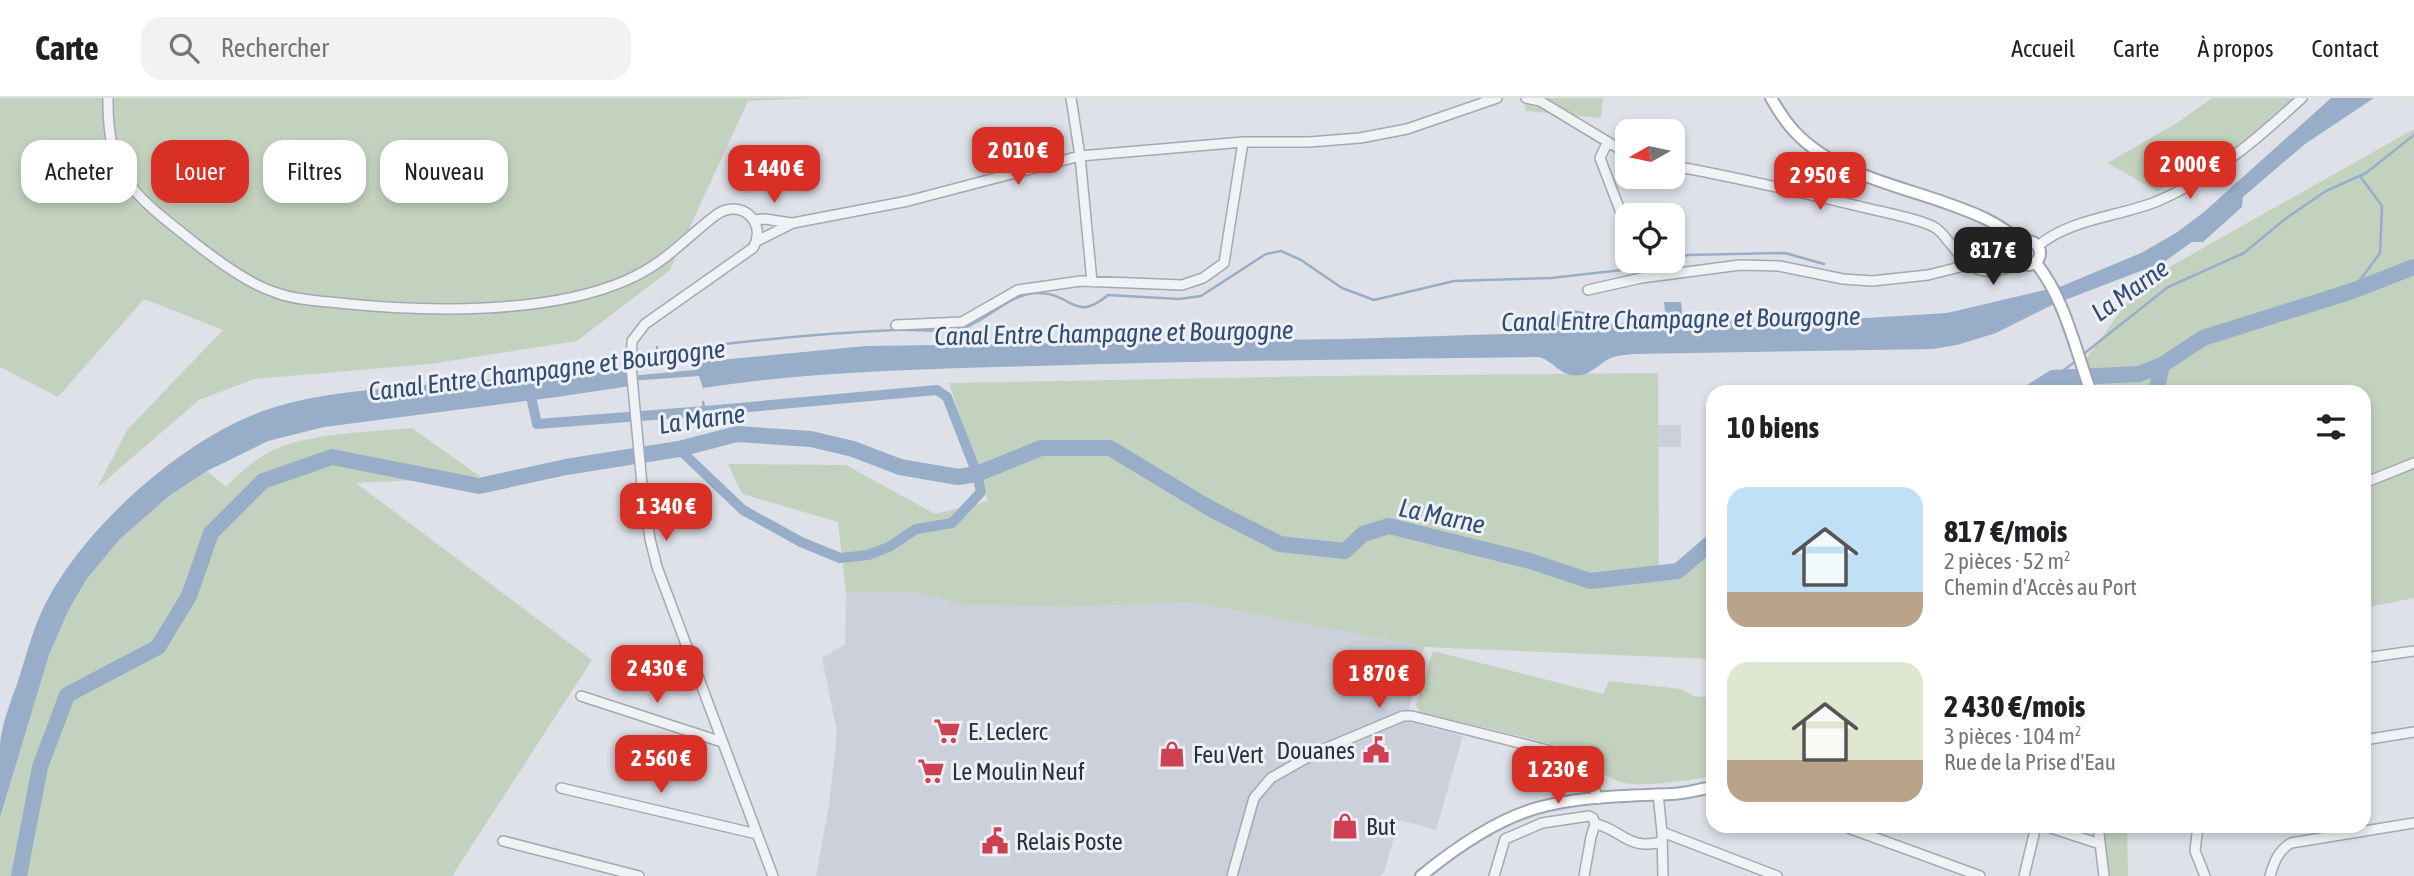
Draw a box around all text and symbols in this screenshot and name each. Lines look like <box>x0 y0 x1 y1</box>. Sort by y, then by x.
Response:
search box <box>141 17 631 80</box>
text: Carte <box>35 29 99 67</box>
icon: search <box>165 29 203 67</box>
text: Rechercher <box>221 33 329 63</box>
text: Accueil <box>2011 35 2075 62</box>
text: Carte <box>2113 35 2159 62</box>
text: À propos <box>2197 35 2273 62</box>
text: Contact <box>2311 35 2379 62</box>
north arrow <box>1615 119 1685 189</box>
map controls <box>1615 119 1685 273</box>
pin: 2 010 € <box>953 127 1083 187</box>
text: 2 010 € <box>988 137 1048 163</box>
chip: Acheter <box>21 140 137 203</box>
chip: Louer <box>151 140 249 203</box>
chip: Filtres <box>263 140 366 203</box>
chip: Nouveau <box>380 140 508 203</box>
pin: 2 000 € <box>2125 141 2255 201</box>
pin: 1 440 € <box>709 146 839 205</box>
text: 2 000 € <box>2160 151 2220 177</box>
pin: 2 950 € <box>1755 152 1885 212</box>
text: 1 440 € <box>744 155 804 181</box>
text: 2 950 € <box>1790 162 1850 188</box>
button: locate <box>1615 203 1685 273</box>
pin: 817 € <box>1944 228 2042 287</box>
text: 817 € <box>1970 237 2016 263</box>
water label: La Marne <box>2086 253 2174 327</box>
water label: Canal Entre Champagne et Bourgogne <box>1501 301 1861 337</box>
water label: Canal Entre Champagne et Bourgogne <box>934 315 1294 351</box>
water label: Canal Entre Champagne et Bourgogne <box>367 333 727 407</box>
water label: La Marne <box>657 398 747 440</box>
icon: filters <box>2312 408 2350 446</box>
text: 10 biens <box>1727 410 1819 444</box>
pin: 1 340 € <box>601 484 731 543</box>
water label: La Marne <box>1396 492 1488 540</box>
text: 1 340 € <box>636 493 696 519</box>
text: 817 €/mois <box>1944 514 2067 548</box>
icon: home <box>1783 515 1867 599</box>
text: 2 pièces · 52 m² <box>1944 548 2071 574</box>
text: Chemin d'Accès au Port <box>1944 574 2137 600</box>
pin: 2 430 € <box>592 646 722 705</box>
pin: 1 870 € <box>1314 650 1444 710</box>
text: 2 430 € <box>627 655 687 681</box>
text: 1 870 € <box>1349 660 1409 686</box>
text: 2 430 €/mois <box>1944 689 2085 723</box>
icon: home <box>1783 690 1867 774</box>
supermarket icon: E. Leclerc <box>932 716 962 746</box>
place label: E. Leclerc <box>968 718 1048 745</box>
text: 3 pièces · 104 m² <box>1944 723 2081 749</box>
public building icon: Douanes <box>1361 735 1391 765</box>
pin: 2 560 € <box>596 736 726 795</box>
place label: Douanes <box>1277 737 1355 764</box>
shop icon: Feu Vert <box>1157 739 1187 769</box>
place label: Feu Vert <box>1193 741 1264 768</box>
text: 2 560 € <box>631 745 691 771</box>
pin: 1 230 € <box>1493 746 1623 806</box>
text: Rue de la Prise d'Eau <box>1944 749 2116 775</box>
supermarket icon: Le Moulin Neuf <box>916 756 946 786</box>
text: 1 230 € <box>1528 756 1588 782</box>
place label: Le Moulin Neuf <box>952 758 1085 785</box>
shop icon: But <box>1330 811 1360 841</box>
place label: But <box>1366 813 1396 840</box>
public building icon: Relais Poste <box>980 826 1010 856</box>
place label: Relais Poste <box>1016 828 1123 855</box>

